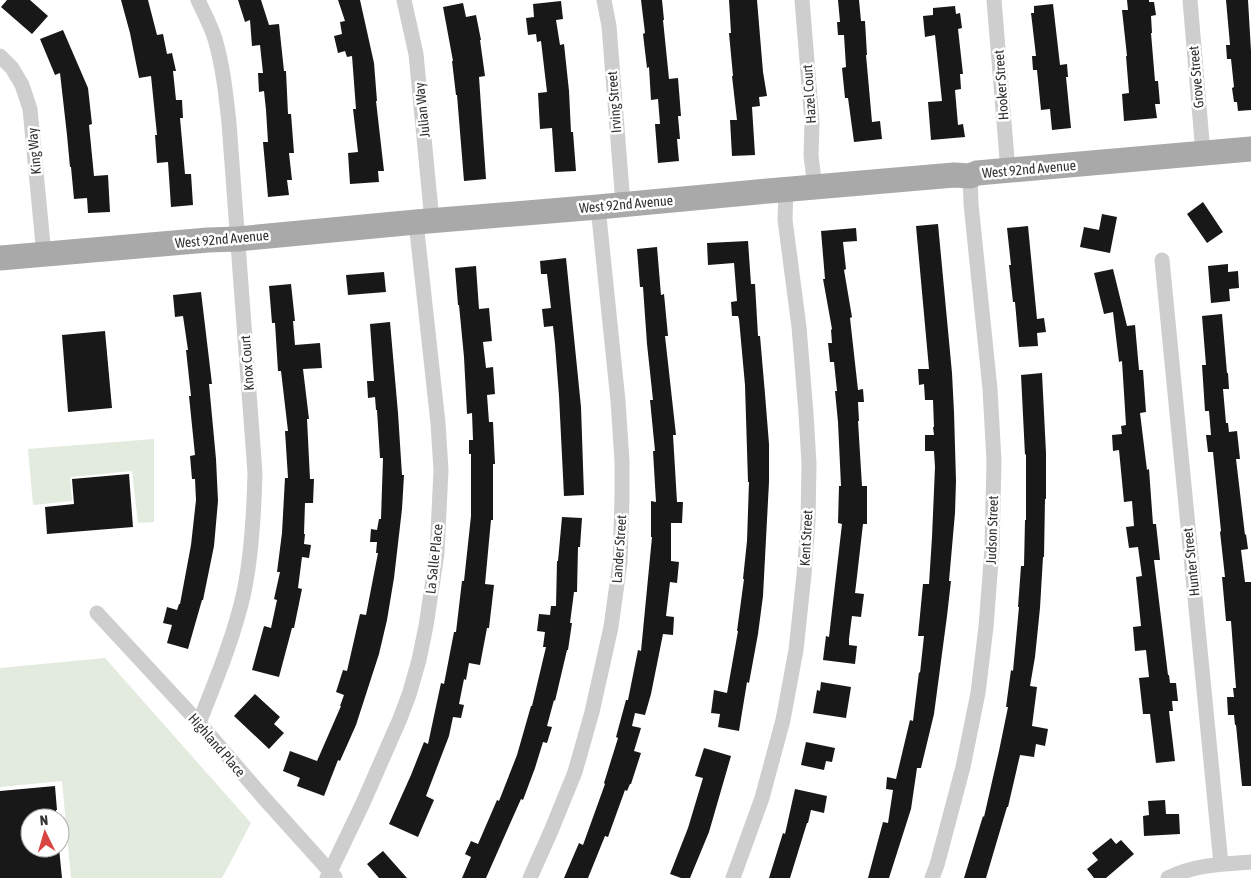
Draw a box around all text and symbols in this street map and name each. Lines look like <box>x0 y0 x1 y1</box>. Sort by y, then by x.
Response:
street label: Grove Street <box>1185 45 1207 109</box>
street label: Hooker Street <box>991 49 1011 121</box>
street label: Hazel Court <box>799 64 819 124</box>
street label: Irving Street <box>604 70 624 134</box>
street label: Julian Way <box>411 81 433 138</box>
street label: King Way <box>24 127 44 175</box>
street label: West 92nd Avenue <box>981 157 1077 181</box>
street label: West 92nd Avenue <box>578 192 674 216</box>
street label: West 92nd Avenue <box>174 227 270 251</box>
street label: Knox Court <box>237 335 257 391</box>
street label: Judson Street <box>983 495 1001 565</box>
street label: Kent Street <box>797 509 815 567</box>
street label: Lander Street <box>609 514 629 584</box>
street label: La Salle Place <box>422 523 446 595</box>
street label: Hunter Street <box>1179 527 1203 597</box>
street label: Highland Place <box>185 710 249 780</box>
north arrow <box>20 808 70 858</box>
text: N <box>39 812 49 828</box>

